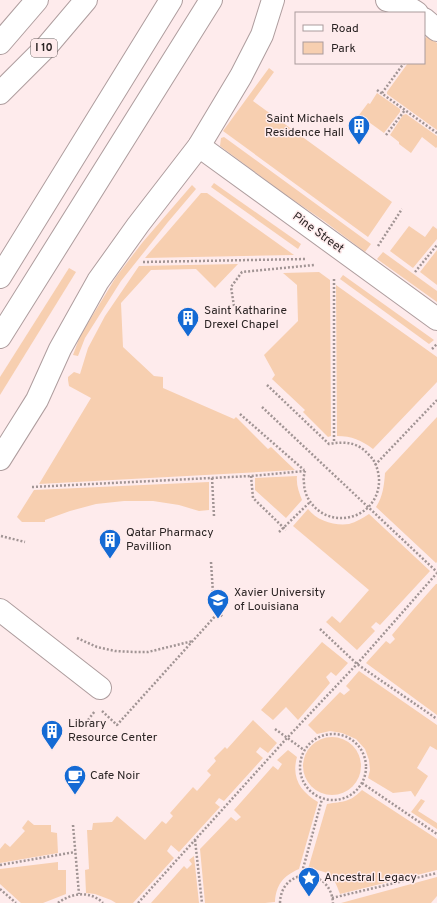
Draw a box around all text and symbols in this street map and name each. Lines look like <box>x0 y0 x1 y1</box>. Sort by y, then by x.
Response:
legend <box>295 12 425 64</box>
text: Road <box>331 21 359 37</box>
road number: I 10 <box>31 39 57 57</box>
text: Park <box>331 41 356 57</box>
place label: Saint Michaels Residence Hall <box>265 111 344 141</box>
building icon: Saint Michaels Residence Hall <box>346 113 372 146</box>
street label: Pine Street <box>289 209 347 257</box>
place label: Saint Katharine Drexel Chapel <box>204 303 287 333</box>
building icon: Saint Katharine Drexel Chapel <box>175 305 201 338</box>
place label: Qatar Pharmacy Pavillion <box>126 525 214 555</box>
building icon: Qatar Pharmacy Pavillion <box>97 527 123 560</box>
place label: Xavier University of Louisiana <box>234 585 325 615</box>
school or university icon: Xavier University of Louisiana <box>205 587 231 620</box>
place label: Library Resource Center <box>68 716 158 746</box>
building icon: Library Resource Center <box>39 718 65 751</box>
cafe icon: Cafe Noir <box>62 763 88 796</box>
place label: Cafe Noir <box>90 768 140 784</box>
place icon: Ancestral Legacy <box>296 865 322 898</box>
place label: Ancestral Legacy <box>324 870 417 886</box>

